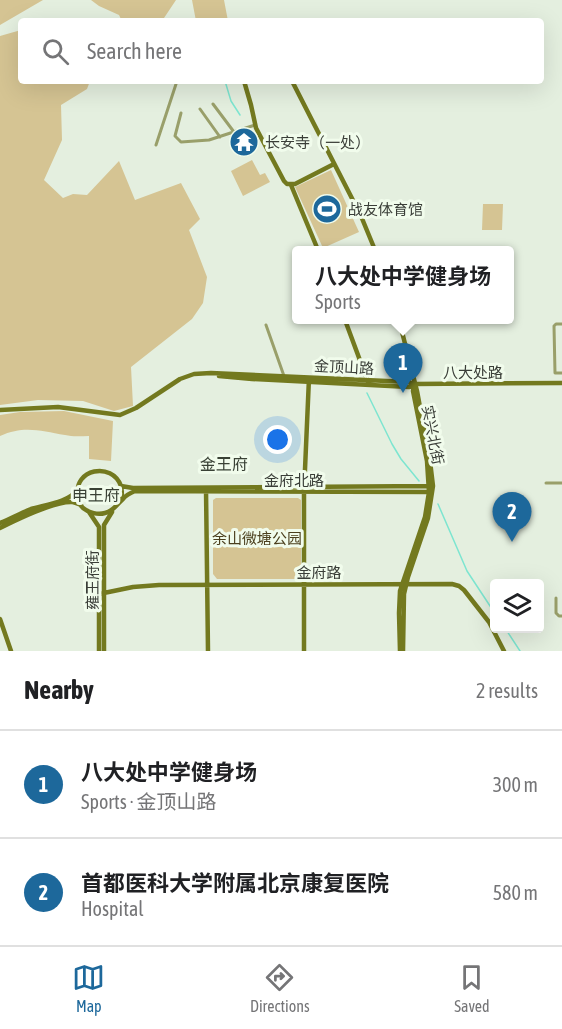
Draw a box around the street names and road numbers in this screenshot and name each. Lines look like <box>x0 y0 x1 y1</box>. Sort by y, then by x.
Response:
street label: 金顶山路 <box>314 357 374 377</box>
street label: 八大处路 <box>443 364 503 381</box>
street label: 实兴北街 <box>419 404 447 466</box>
street label: 金府北路 <box>264 472 324 489</box>
street label: 雍王府街 <box>84 550 101 610</box>
street label: 金府路 <box>296 564 342 581</box>

